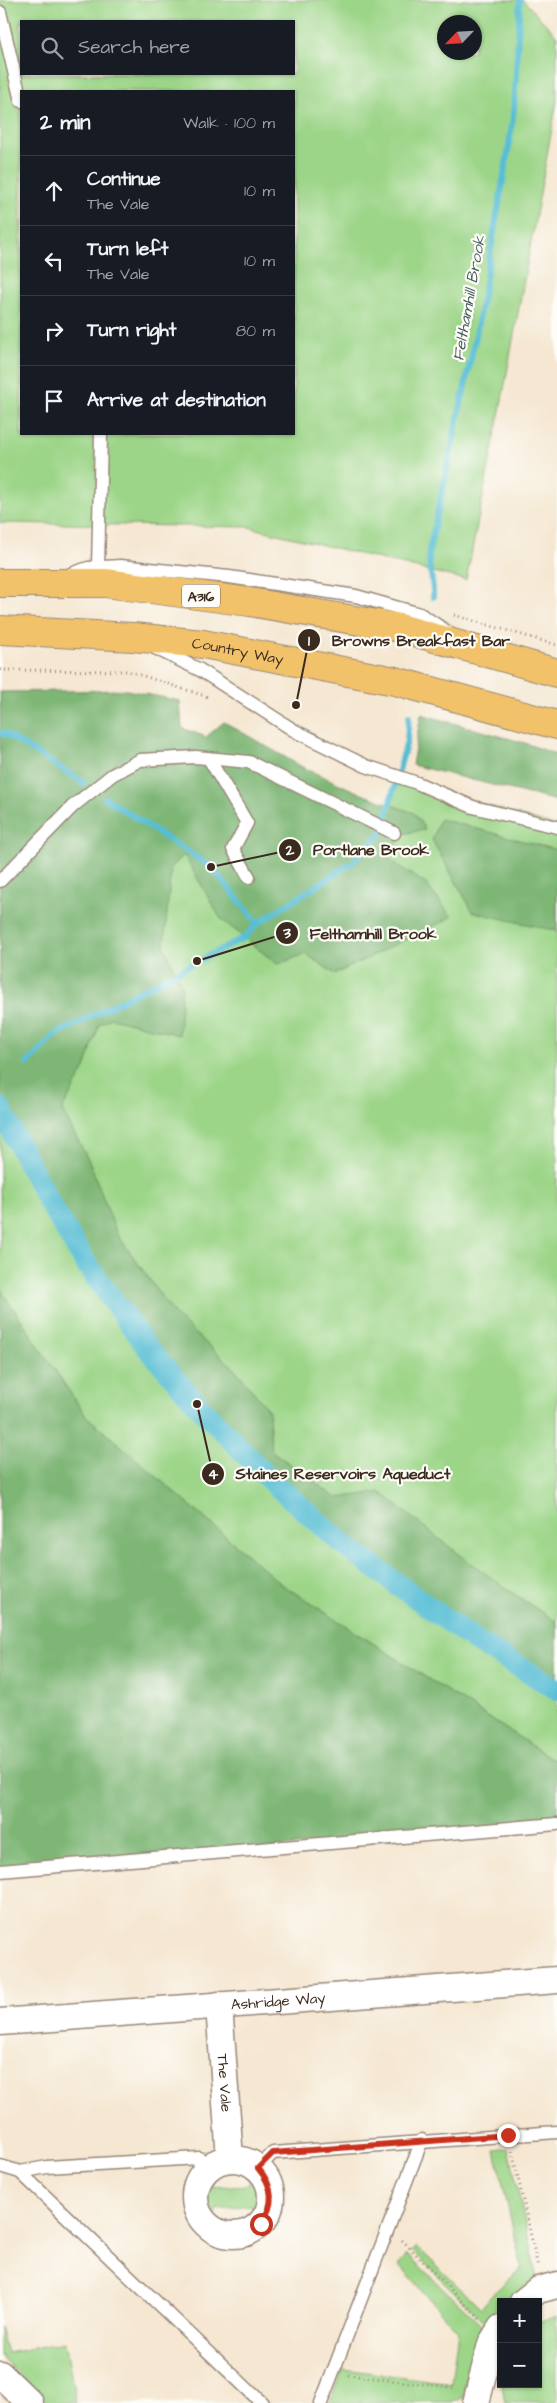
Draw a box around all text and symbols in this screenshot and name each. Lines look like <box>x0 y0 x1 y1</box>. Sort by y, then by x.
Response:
north arrow <box>437 15 482 60</box>
search box <box>20 20 295 75</box>
icon: search <box>38 34 66 62</box>
text: Search here <box>78 34 190 61</box>
text: 2 min <box>40 108 90 137</box>
text: Walk · 100 m <box>183 112 275 134</box>
text: Continue <box>87 166 161 193</box>
icon: ahead <box>40 177 68 205</box>
text: 10 m <box>244 180 275 202</box>
text: The Vale <box>87 193 149 215</box>
water label: Felthamhill Brook <box>447 233 491 363</box>
text: Turn left <box>87 236 168 263</box>
icon: left <box>40 247 68 275</box>
text: 10 m <box>244 250 275 272</box>
text: The Vale <box>87 263 149 285</box>
icon: right <box>40 317 68 345</box>
text: Turn right <box>87 317 176 344</box>
text: 80 m <box>236 320 275 342</box>
icon: arrive <box>40 387 68 415</box>
text: Arrive at destination <box>87 387 266 414</box>
road number: A316 <box>182 584 220 608</box>
callout: Browns Breakfast Bar <box>297 625 520 656</box>
text: Browns Breakfast Bar <box>332 630 510 652</box>
text: 1 <box>308 631 310 652</box>
street label: Country Way <box>191 633 285 671</box>
callout: Portlane Brook <box>278 834 439 865</box>
text: Portlane Brook <box>313 839 429 861</box>
text: 2 <box>285 840 295 861</box>
callout: Felthamhill Brook <box>274 918 446 949</box>
text: 3 <box>282 923 291 944</box>
text: Felthamhill Brook <box>309 923 437 945</box>
callout: Staines Reservoirs Aqueduct <box>200 1458 460 1489</box>
text: Staines Reservoirs Aqueduct <box>234 1463 451 1485</box>
text: 4 <box>208 1464 219 1485</box>
street label: Ashridge Way <box>230 1987 326 2016</box>
street label: The Vale <box>212 2053 237 2113</box>
route end <box>497 2124 520 2147</box>
route start <box>250 2213 273 2236</box>
map controls <box>497 2298 542 2388</box>
button: + <box>497 2298 542 2343</box>
button: − <box>497 2343 542 2388</box>

